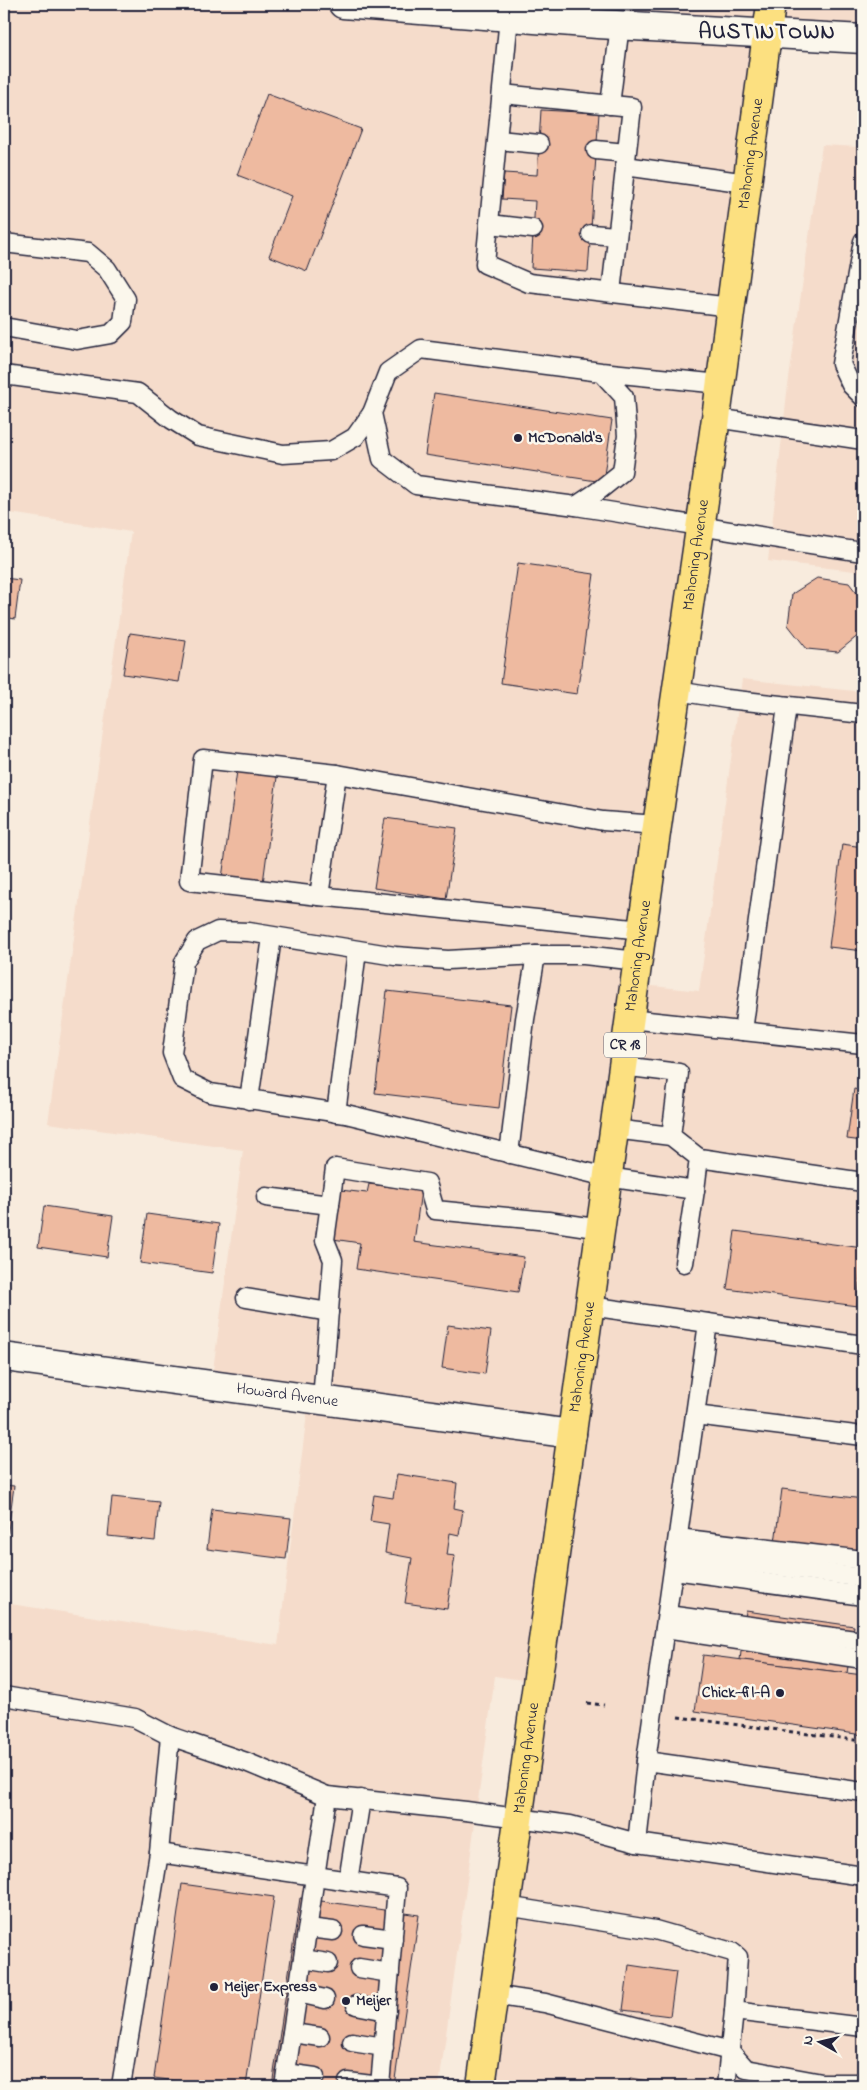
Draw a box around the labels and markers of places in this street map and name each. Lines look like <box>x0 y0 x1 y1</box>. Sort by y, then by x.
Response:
place label: McDonald's <box>528 426 603 450</box>
marker: McDonald's <box>512 432 524 444</box>
place label: Chick-fil-A <box>702 1681 770 1705</box>
marker: Chick-fil-A <box>774 1687 786 1699</box>
place label: Meijer Express <box>224 1975 317 1999</box>
marker: Meijer Express <box>208 1981 220 1993</box>
place label: Meijer <box>356 1989 392 2013</box>
marker: Meijer <box>340 1995 352 2007</box>

